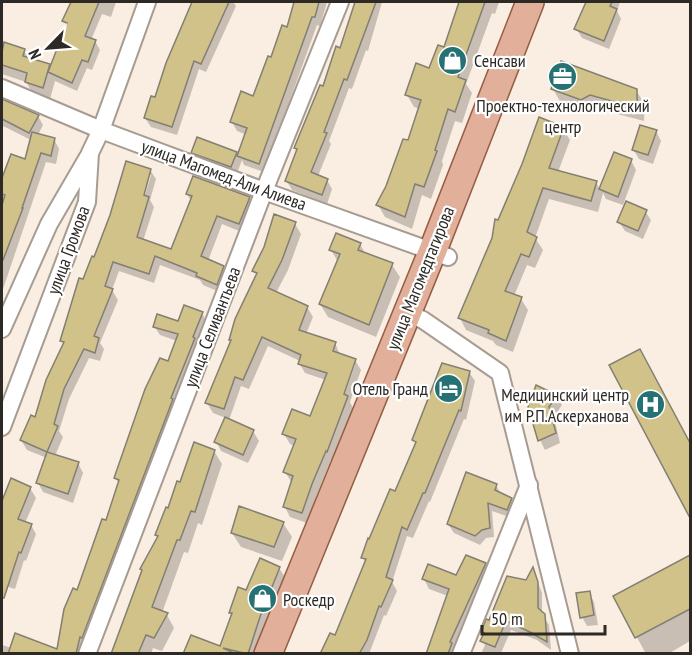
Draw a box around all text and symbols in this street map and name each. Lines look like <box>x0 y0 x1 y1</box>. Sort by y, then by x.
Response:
north arrow <box>18 18 78 78</box>
shop icon: Сенсави <box>437 44 469 76</box>
text: N <box>24 46 45 62</box>
place label: Сенсави <box>474 49 526 72</box>
office icon: Проектно-технологический центр <box>547 60 579 92</box>
place label: Проектно-технологический центр <box>476 94 650 138</box>
street label: улица Магомед-Али Алиева <box>138 134 310 216</box>
street label: улица Громова <box>41 202 95 298</box>
street label: улица Магомедтагирова <box>381 203 459 353</box>
street label: улица Селивантьева <box>178 263 246 391</box>
hotel icon: Отель Гранд <box>433 372 465 404</box>
place label: Отель Гранд <box>352 377 428 400</box>
place label: Медицинский центр им Р.П.Аскерханова <box>501 383 629 427</box>
hospital icon: Медицинский центр им Р.П.Аскерханова <box>634 388 666 420</box>
shop icon: Роскедр <box>246 583 278 615</box>
place label: Роскедр <box>283 588 335 611</box>
scale bar <box>482 598 605 636</box>
text: 50 m <box>491 607 523 630</box>

